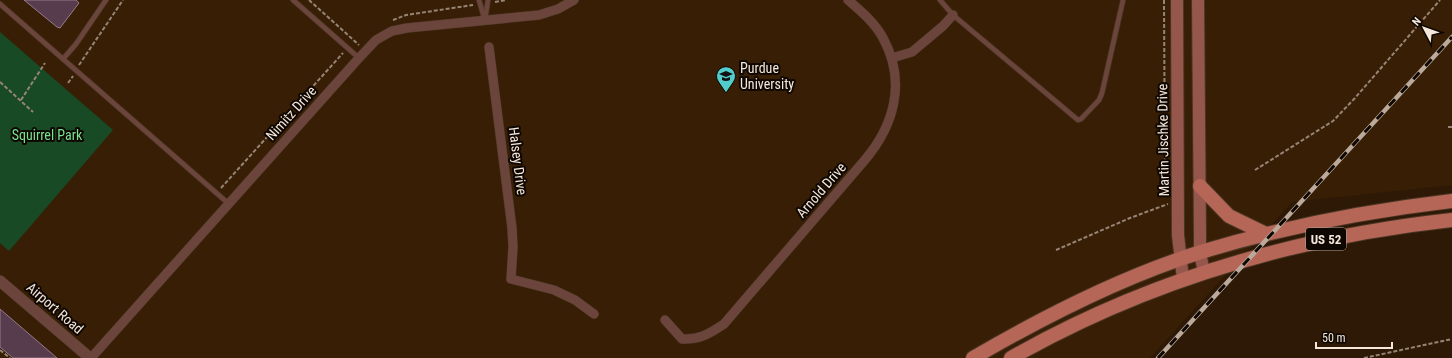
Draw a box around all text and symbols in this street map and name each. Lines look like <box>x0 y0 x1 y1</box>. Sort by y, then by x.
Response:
north arrow <box>1404 8 1444 48</box>
text: N <box>1410 15 1424 29</box>
place label: Purdue University <box>740 60 794 92</box>
school or university icon: Purdue University <box>715 65 737 93</box>
street label: Nimitz Drive <box>263 82 320 143</box>
street label: Martin Jischke Drive <box>1154 83 1172 196</box>
street label: Halsey Drive <box>506 126 530 196</box>
park label: Squirrel Park <box>12 127 83 143</box>
street label: Arnold Drive <box>793 159 849 221</box>
road number: US 52 <box>1306 228 1346 250</box>
street label: Airport Road <box>24 279 86 337</box>
scale bar <box>1316 324 1392 350</box>
text: 50 m <box>1322 331 1346 345</box>

